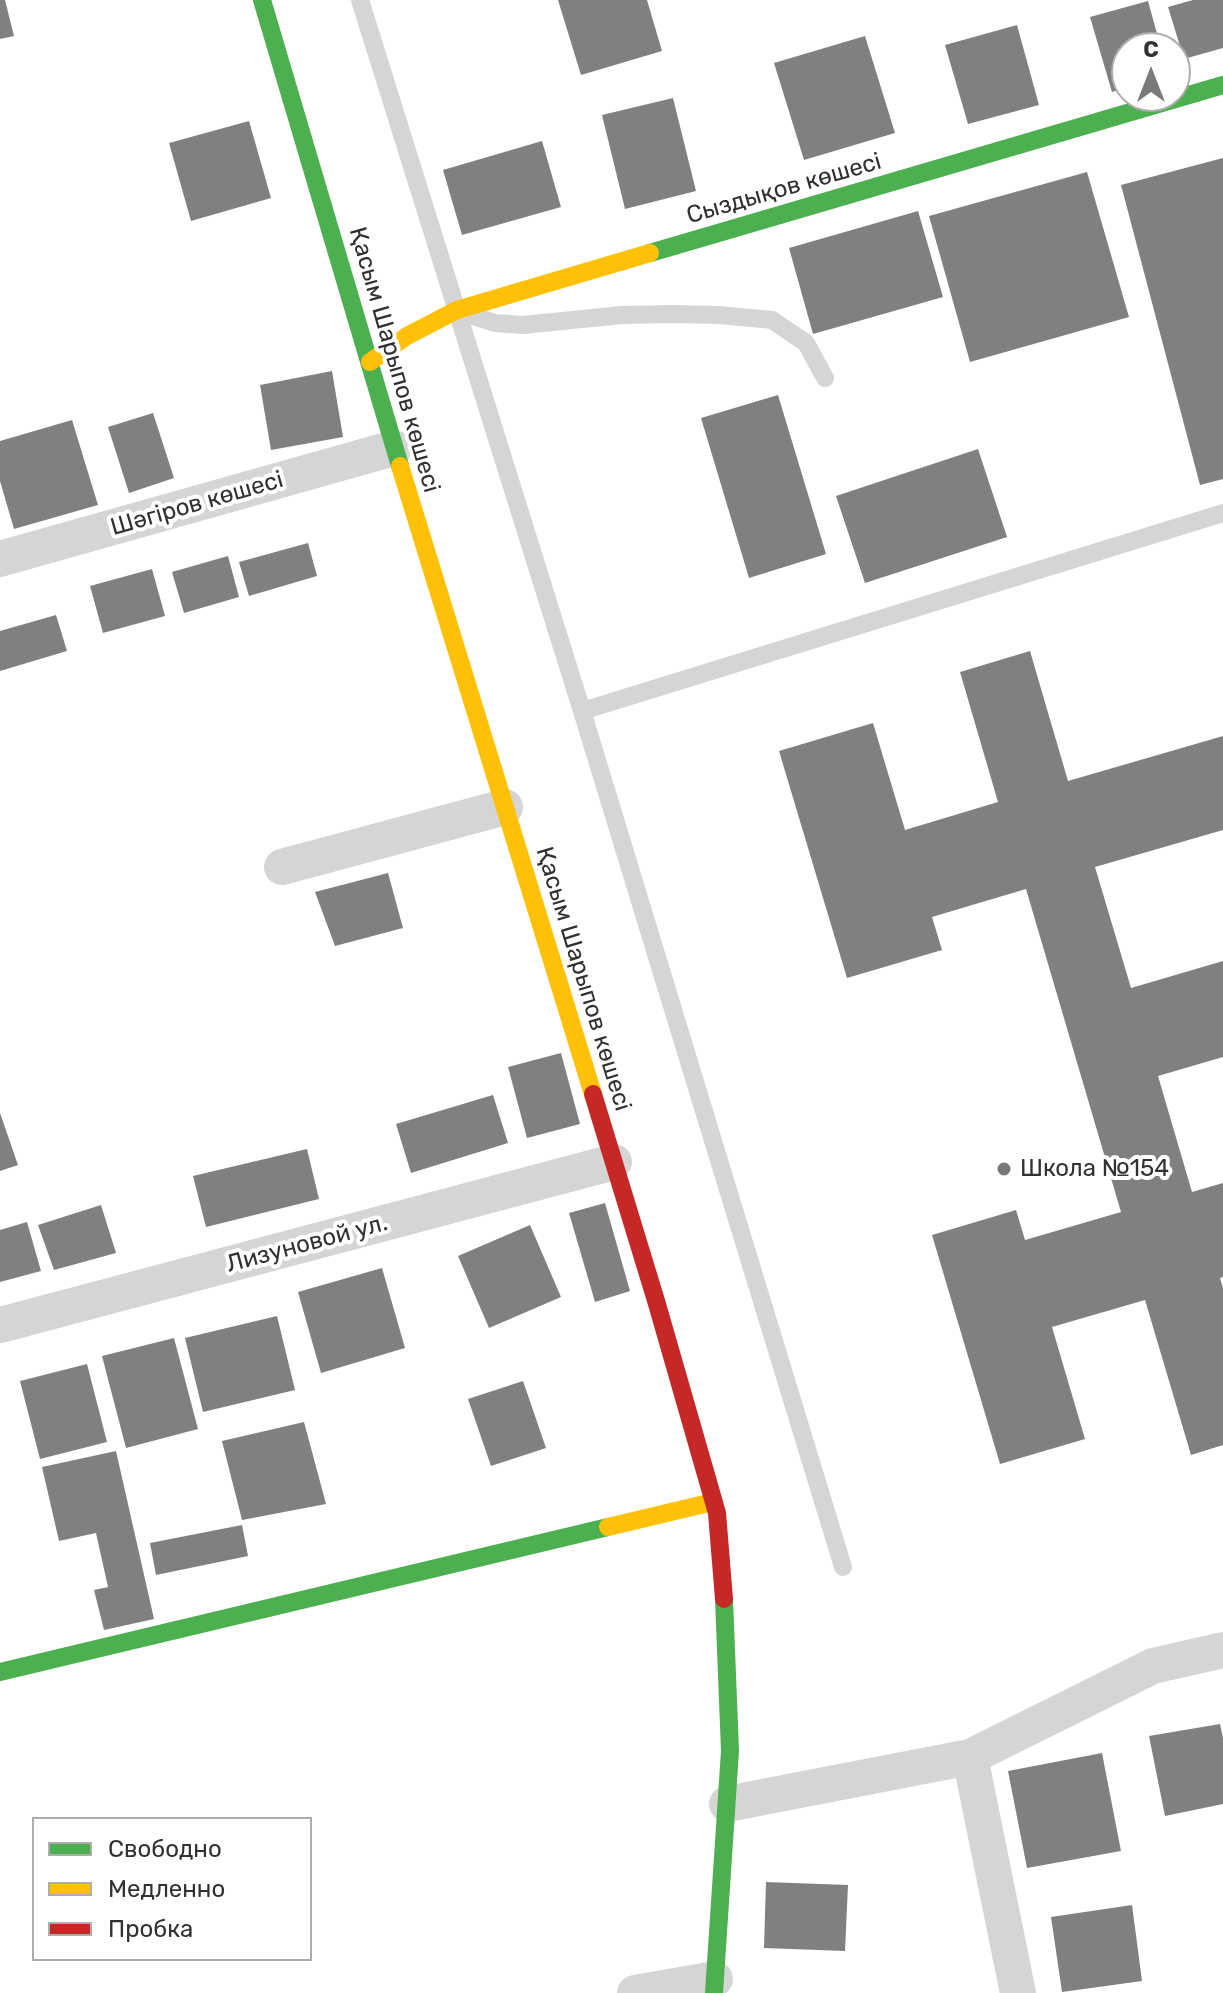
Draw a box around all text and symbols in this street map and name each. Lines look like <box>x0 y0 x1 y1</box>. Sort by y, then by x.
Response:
north arrow <box>1111 32 1191 112</box>
text: С <box>1143 36 1159 63</box>
street label: Сыздықов көшесі <box>683 147 885 231</box>
street label: Қасым Шарыпов көшесі <box>342 224 446 496</box>
street label: Шәгіров көшесі <box>107 466 287 542</box>
street label: Қасым Шарыпов көшесі <box>529 843 637 1115</box>
place label: Школа №154 <box>1020 1155 1169 1183</box>
marker: Школа №154 <box>995 1160 1013 1178</box>
street label: Лизуновой ул. <box>223 1209 391 1279</box>
legend <box>32 1817 312 1961</box>
text: Свободно <box>108 1835 222 1863</box>
text: Медленно <box>108 1875 225 1903</box>
text: Пробка <box>108 1915 193 1943</box>

